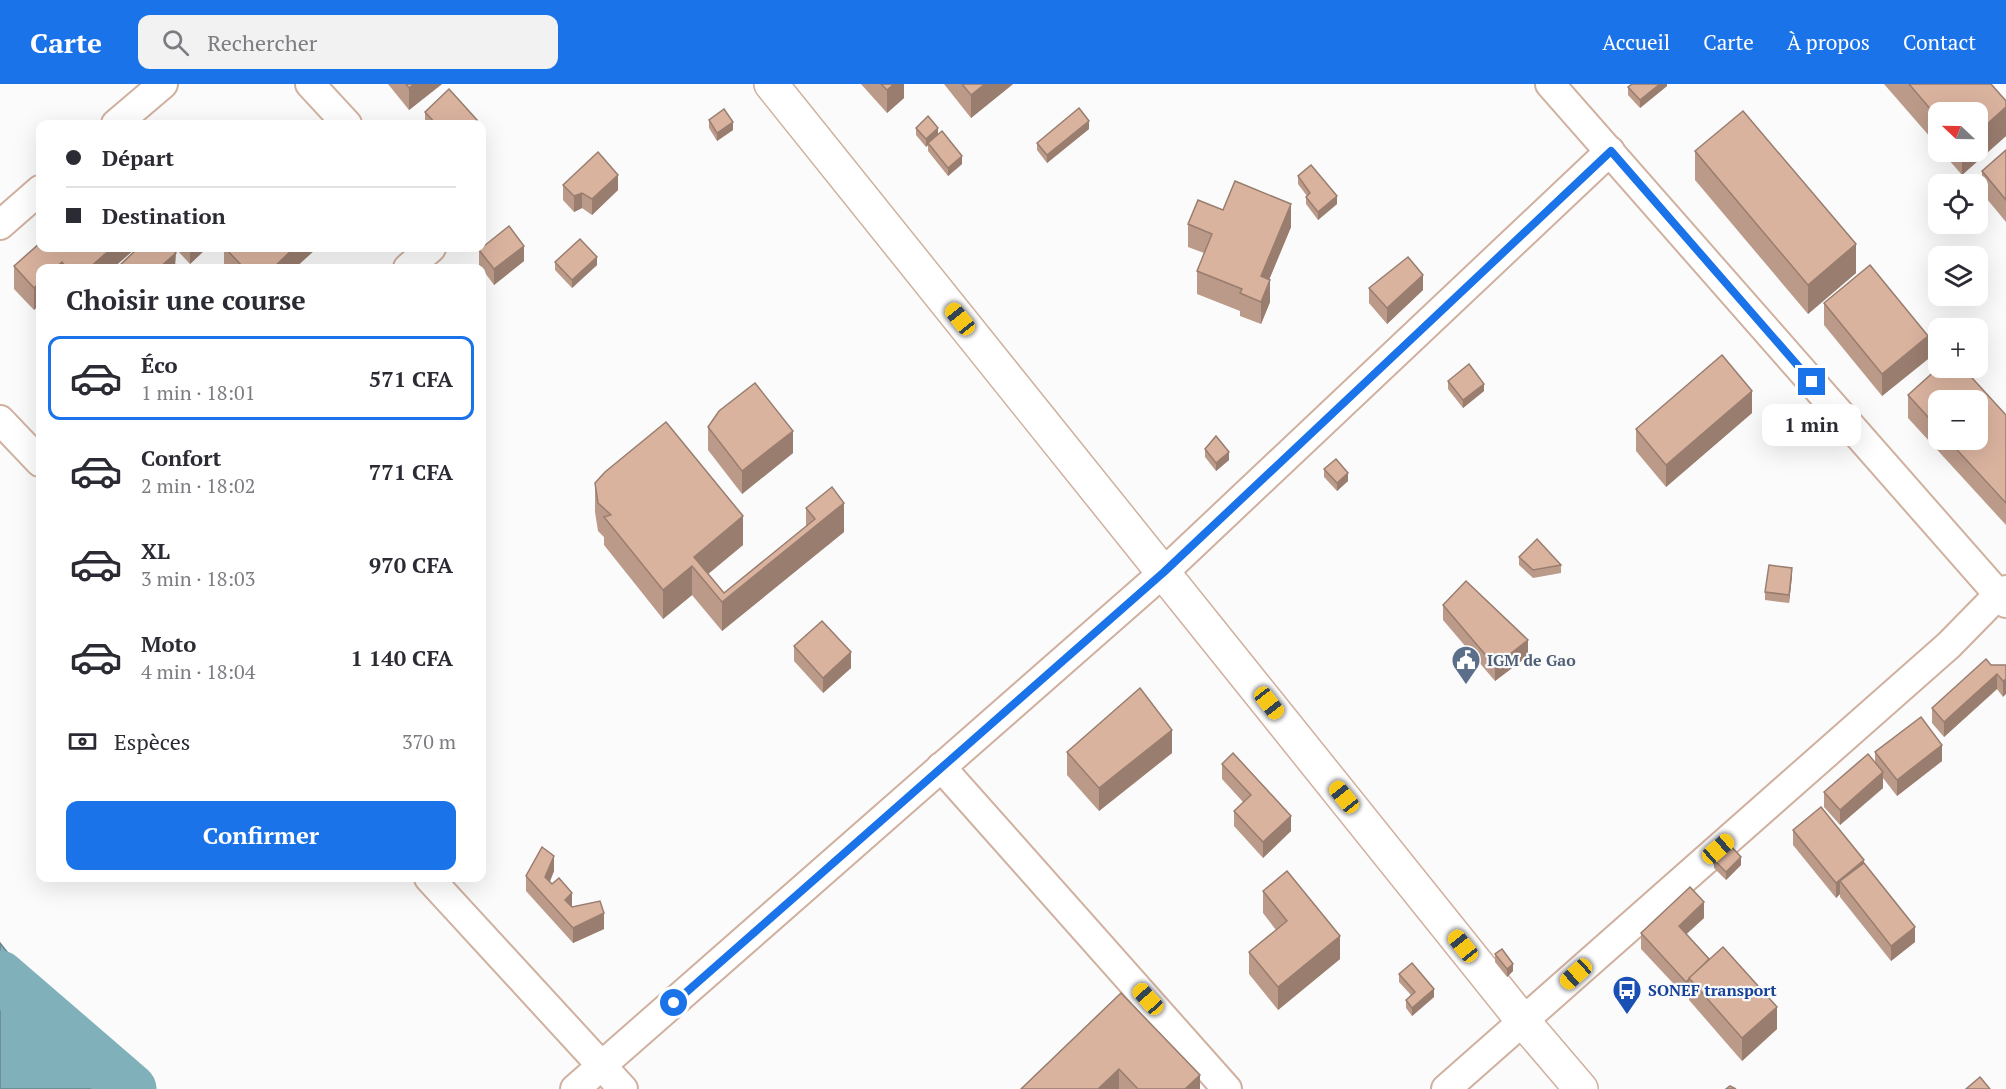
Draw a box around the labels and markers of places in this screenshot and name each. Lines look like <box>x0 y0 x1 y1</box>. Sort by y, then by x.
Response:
public building icon: IGM de Gao <box>1450 644 1482 686</box>
place label: IGM de Gao <box>1487 649 1576 671</box>
bus stop icon: SONEF transport <box>1611 974 1643 1016</box>
place label: SONEF transport <box>1648 979 1777 1001</box>

